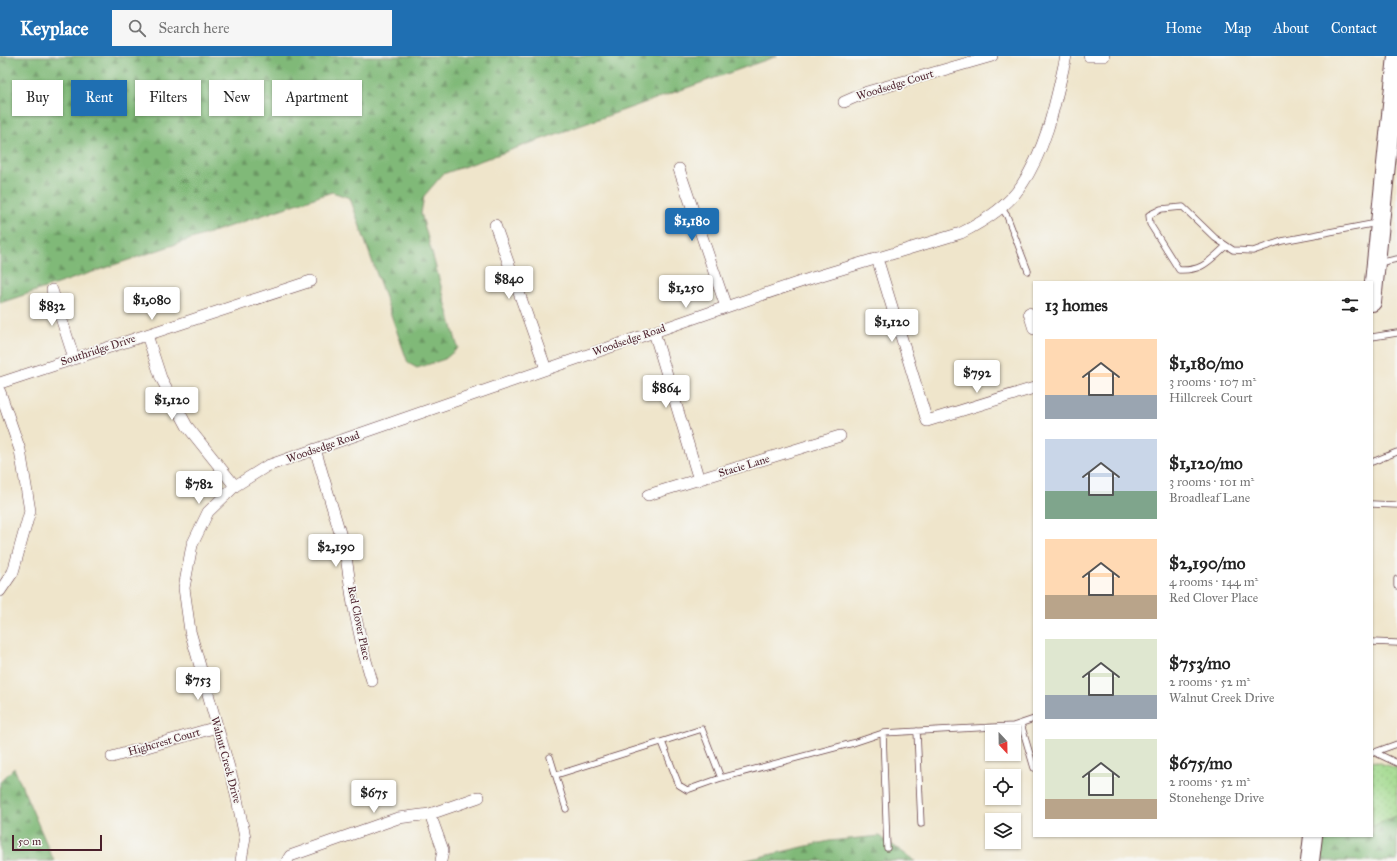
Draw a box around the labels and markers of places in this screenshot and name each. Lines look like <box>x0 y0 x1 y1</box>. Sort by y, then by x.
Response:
pin: $1,180 <box>659 208 725 242</box>
pin: $840 <box>485 266 533 300</box>
pin: $1,250 <box>653 275 719 309</box>
pin: $1,080 <box>119 287 185 321</box>
pin: $832 <box>28 293 76 327</box>
pin: $1,120 <box>859 309 925 343</box>
pin: $792 <box>953 360 1001 394</box>
pin: $864 <box>642 375 690 409</box>
pin: $1,120 <box>139 387 205 421</box>
pin: $782 <box>175 471 223 505</box>
pin: $2,190 <box>303 534 369 568</box>
pin: $753 <box>174 667 222 701</box>
pin: $675 <box>350 780 398 814</box>

